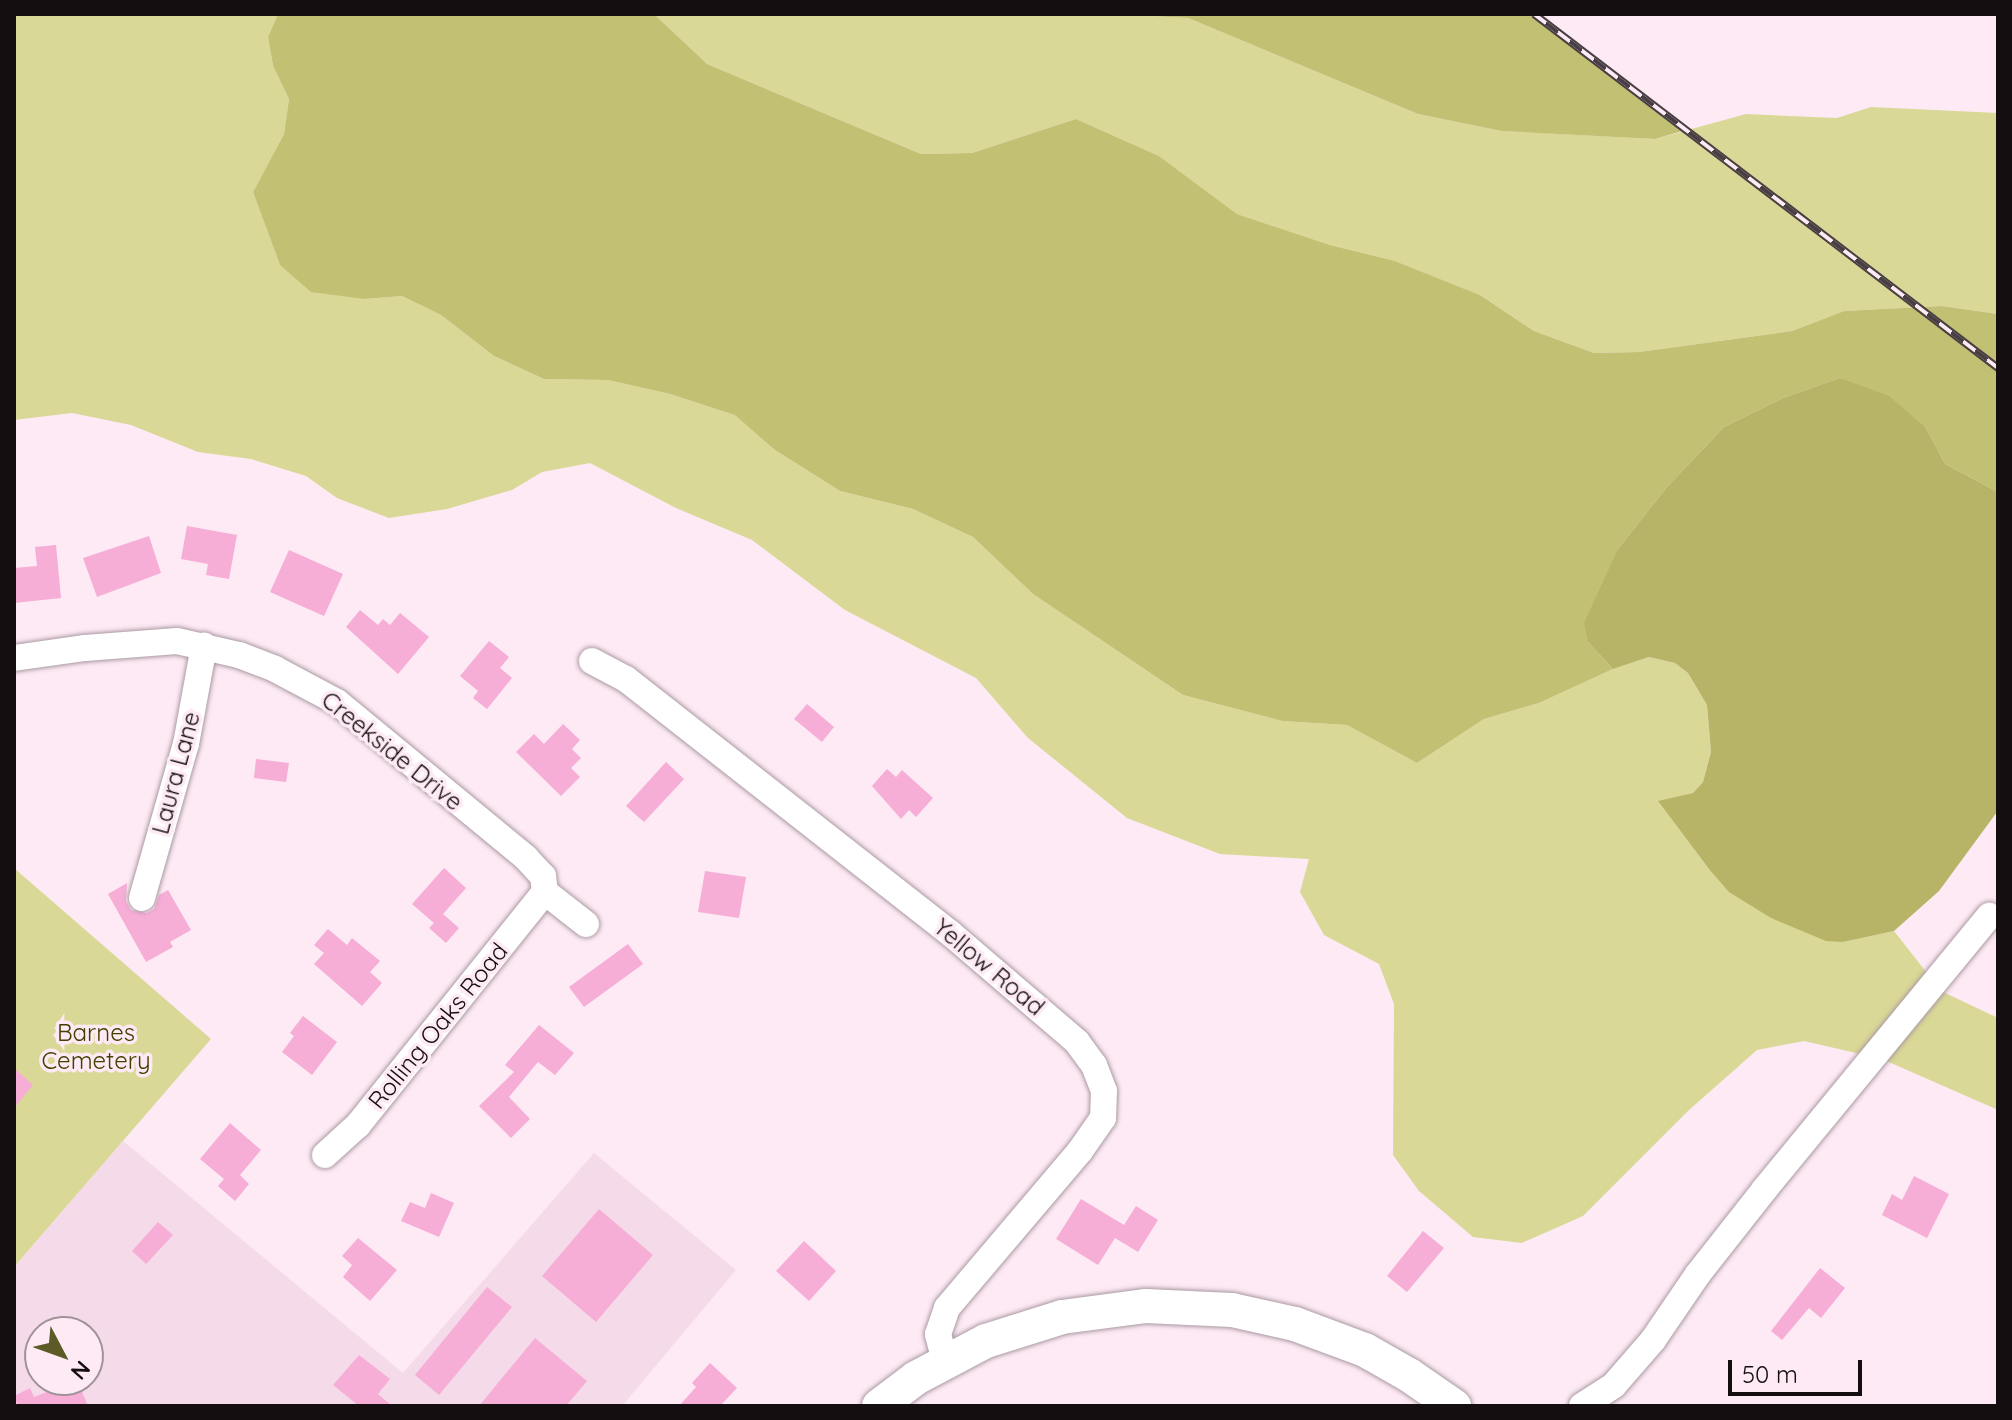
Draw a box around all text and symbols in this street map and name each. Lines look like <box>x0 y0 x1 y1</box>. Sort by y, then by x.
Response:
street label: Creekside Drive <box>316 685 468 817</box>
street label: Laura Lane <box>146 709 206 837</box>
street label: Yellow Road <box>928 912 1050 1022</box>
street label: Rolling Oaks Road <box>362 937 514 1115</box>
park label: Barnes Cemetery <box>41 1019 151 1075</box>
north arrow <box>24 1316 104 1396</box>
scale bar <box>1732 1344 1866 1394</box>
text: N <box>65 1355 96 1386</box>
text: 50 m <box>1742 1359 1798 1389</box>

